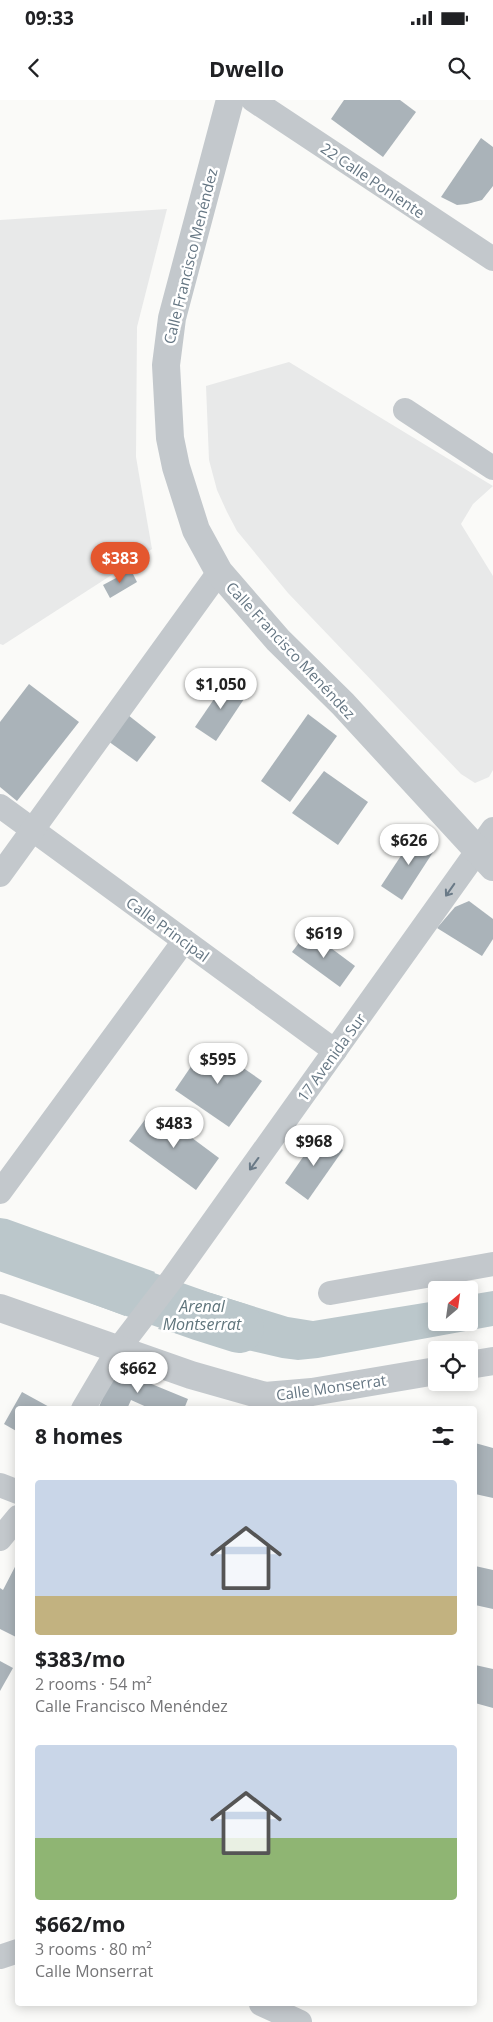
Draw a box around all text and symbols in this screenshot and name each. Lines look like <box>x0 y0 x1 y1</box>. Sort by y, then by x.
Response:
text: 09:33 <box>25 5 74 31</box>
text: Dwello <box>209 53 284 83</box>
icon: back <box>20 54 48 82</box>
icon: search <box>445 54 473 82</box>
street label: 22 Calle Poniente <box>317 138 429 222</box>
street label: Calle Francisco Menéndez <box>158 166 222 346</box>
pin: $383 <box>90 542 150 584</box>
text: $383 <box>102 547 138 569</box>
street label: Calle Francisco Menéndez <box>222 577 360 723</box>
pin: $1,050 <box>180 668 262 710</box>
text: $1,050 <box>196 673 246 695</box>
pin: $626 <box>379 824 439 866</box>
text: $626 <box>391 829 427 851</box>
one-way arrow <box>445 883 455 897</box>
street label: Calle Principal <box>122 892 214 966</box>
pin: $619 <box>294 916 354 959</box>
text: $619 <box>306 922 342 944</box>
street label: 17 Avenida Sur <box>292 1009 370 1105</box>
pin: $595 <box>188 1042 248 1085</box>
text: $595 <box>200 1048 236 1070</box>
pin: $483 <box>144 1106 204 1149</box>
text: $483 <box>156 1112 192 1134</box>
pin: $968 <box>284 1124 344 1167</box>
text: $968 <box>296 1130 332 1152</box>
one-way arrow <box>249 1157 259 1171</box>
north arrow <box>428 1281 478 1331</box>
map controls <box>428 1281 478 1391</box>
water label: Arenal Montserrat <box>163 1295 242 1335</box>
button: locate <box>428 1341 478 1391</box>
pin: $662 <box>108 1352 168 1394</box>
text: $662 <box>120 1357 156 1379</box>
street label: Calle Monserrat <box>275 1369 387 1405</box>
text: 8 homes <box>35 1422 123 1450</box>
icon: filters <box>429 1422 457 1450</box>
icon: home <box>201 1513 291 1603</box>
text: $383/mo <box>35 1645 125 1673</box>
text: 2 rooms · 54 m² <box>35 1673 152 1695</box>
text: Calle Francisco Menéndez <box>35 1695 228 1717</box>
icon: home <box>201 1778 291 1868</box>
text: $662/mo <box>35 1910 125 1938</box>
text: 3 rooms · 80 m² <box>35 1938 152 1960</box>
text: Calle Monserrat <box>35 1960 153 1982</box>

